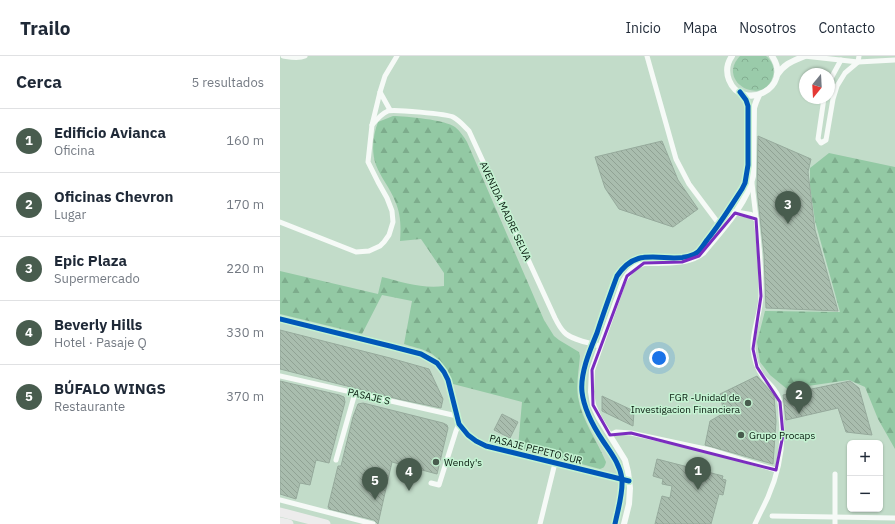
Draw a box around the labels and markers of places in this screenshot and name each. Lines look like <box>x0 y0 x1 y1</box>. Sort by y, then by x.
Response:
pin: 3 <box>775 191 801 224</box>
pin: 2 <box>786 381 812 414</box>
place label: FGR -Unidad de Investigacion Financiera <box>631 391 741 416</box>
marker: FGR -Unidad de Investigacion Financiera <box>743 398 753 408</box>
place label: Grupo Procaps <box>749 429 815 442</box>
marker: Grupo Procaps <box>736 430 746 440</box>
place label: Wendy's <box>444 456 482 469</box>
marker: Wendy's <box>431 457 441 467</box>
pin: 1 <box>685 457 711 490</box>
pin: 4 <box>396 458 422 491</box>
pin: 5 <box>362 467 388 500</box>

